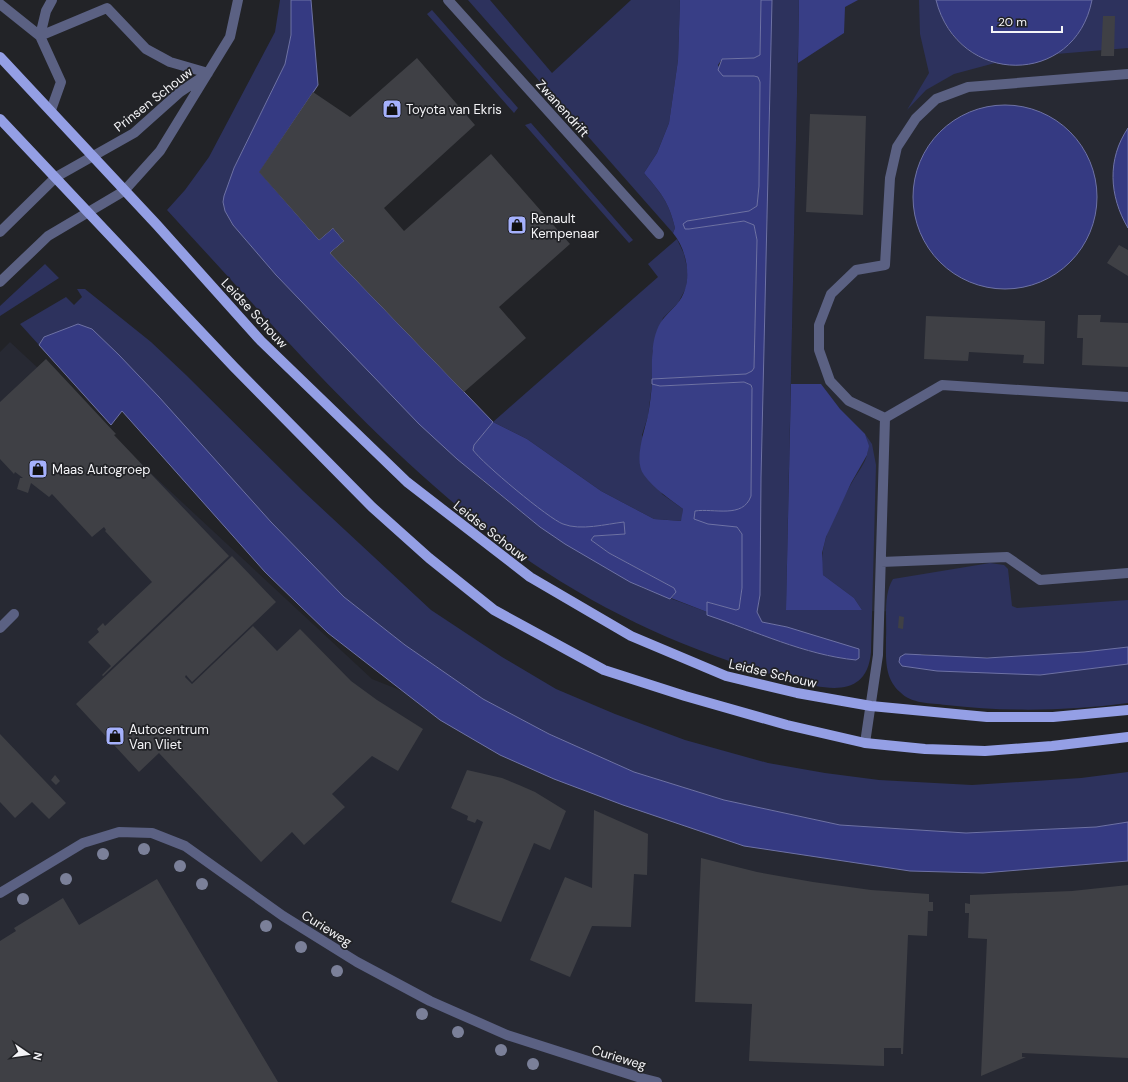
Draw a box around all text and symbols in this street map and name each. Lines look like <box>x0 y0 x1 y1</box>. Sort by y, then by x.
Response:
scale bar <box>992 8 1062 34</box>
text: 20 m <box>998 14 1027 30</box>
street label: Prinsen Schouw <box>111 63 196 135</box>
street label: Zwanendrift <box>532 76 593 141</box>
shop icon: Toyota van Ekris <box>381 98 403 120</box>
place label: Toyota van Ekris <box>406 101 502 118</box>
place label: Renault Kempenaar <box>531 210 599 242</box>
shop icon: Renault Kempenaar <box>506 214 528 236</box>
street label: Leidse Schouw <box>218 275 292 352</box>
shop icon: Maas Autogroep <box>27 458 49 480</box>
place label: Maas Autogroep <box>52 461 150 478</box>
street label: Leidse Schouw <box>450 497 531 566</box>
street label: Leidse Schouw <box>727 655 819 692</box>
place label: Autocentrum Van Vliet <box>129 721 209 753</box>
shop icon: Autocentrum Van Vliet <box>104 725 126 747</box>
street label: Curieweg <box>298 906 355 950</box>
north arrow <box>8 1034 48 1074</box>
street label: Curieweg <box>590 1041 648 1074</box>
text: N <box>30 1051 45 1062</box>

